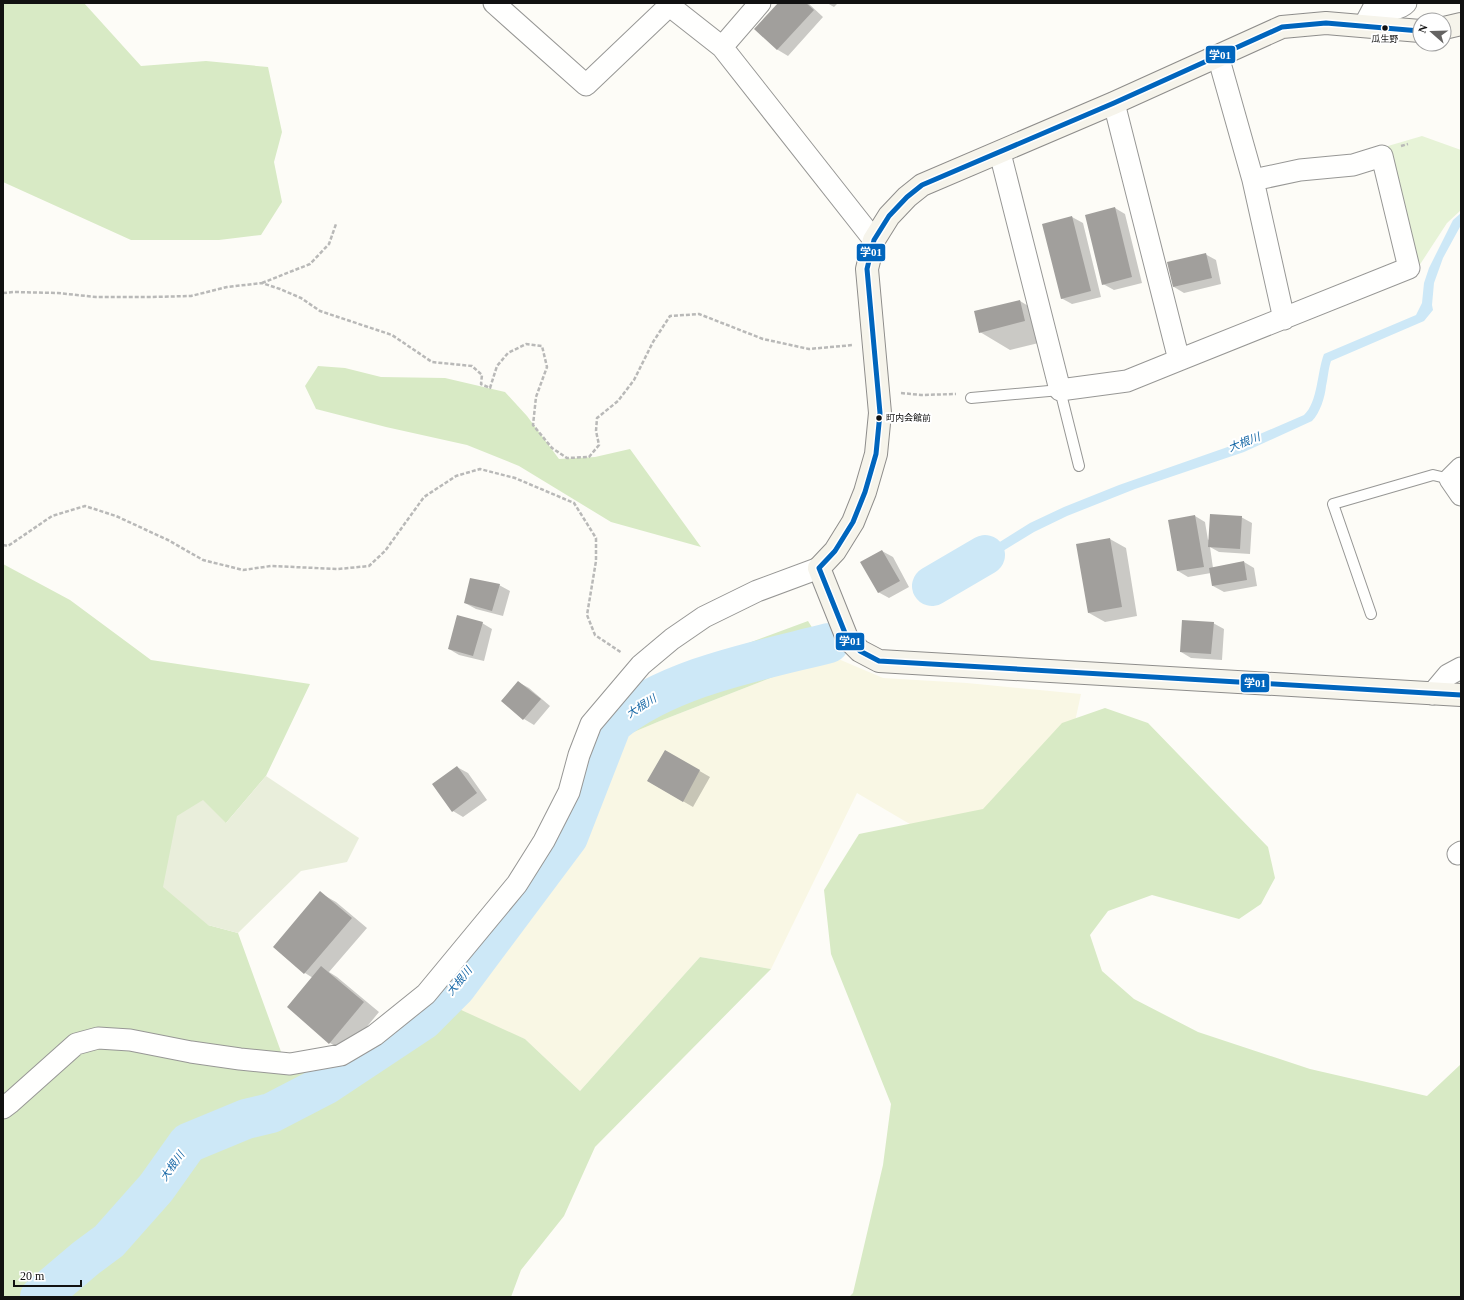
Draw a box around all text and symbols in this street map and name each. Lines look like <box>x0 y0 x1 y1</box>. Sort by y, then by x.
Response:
north arrow <box>1412 12 1452 52</box>
marker: 瓜生野 <box>1380 23 1390 33</box>
text: N <box>1416 23 1430 34</box>
place label: 瓜生野 <box>1371 34 1399 44</box>
line badge: 学01 <box>1205 45 1236 64</box>
text: 学01 <box>1209 49 1231 61</box>
line badge: 学01 <box>856 243 886 262</box>
text: 学01 <box>860 246 882 258</box>
marker: 町内会館前 <box>874 413 884 423</box>
place label: 町内会館前 <box>886 413 931 423</box>
water label: 大根川 <box>1226 430 1262 454</box>
line badge: 学01 <box>835 632 865 651</box>
text: 学01 <box>839 635 861 647</box>
line badge: 学01 <box>1240 673 1270 693</box>
text: 学01 <box>1244 677 1266 689</box>
water label: 大根川 <box>624 692 659 720</box>
water label: 大根川 <box>444 964 475 998</box>
water label: 大根川 <box>158 1148 187 1183</box>
scale bar <box>14 1262 81 1288</box>
text: 20 m <box>20 1269 45 1283</box>

